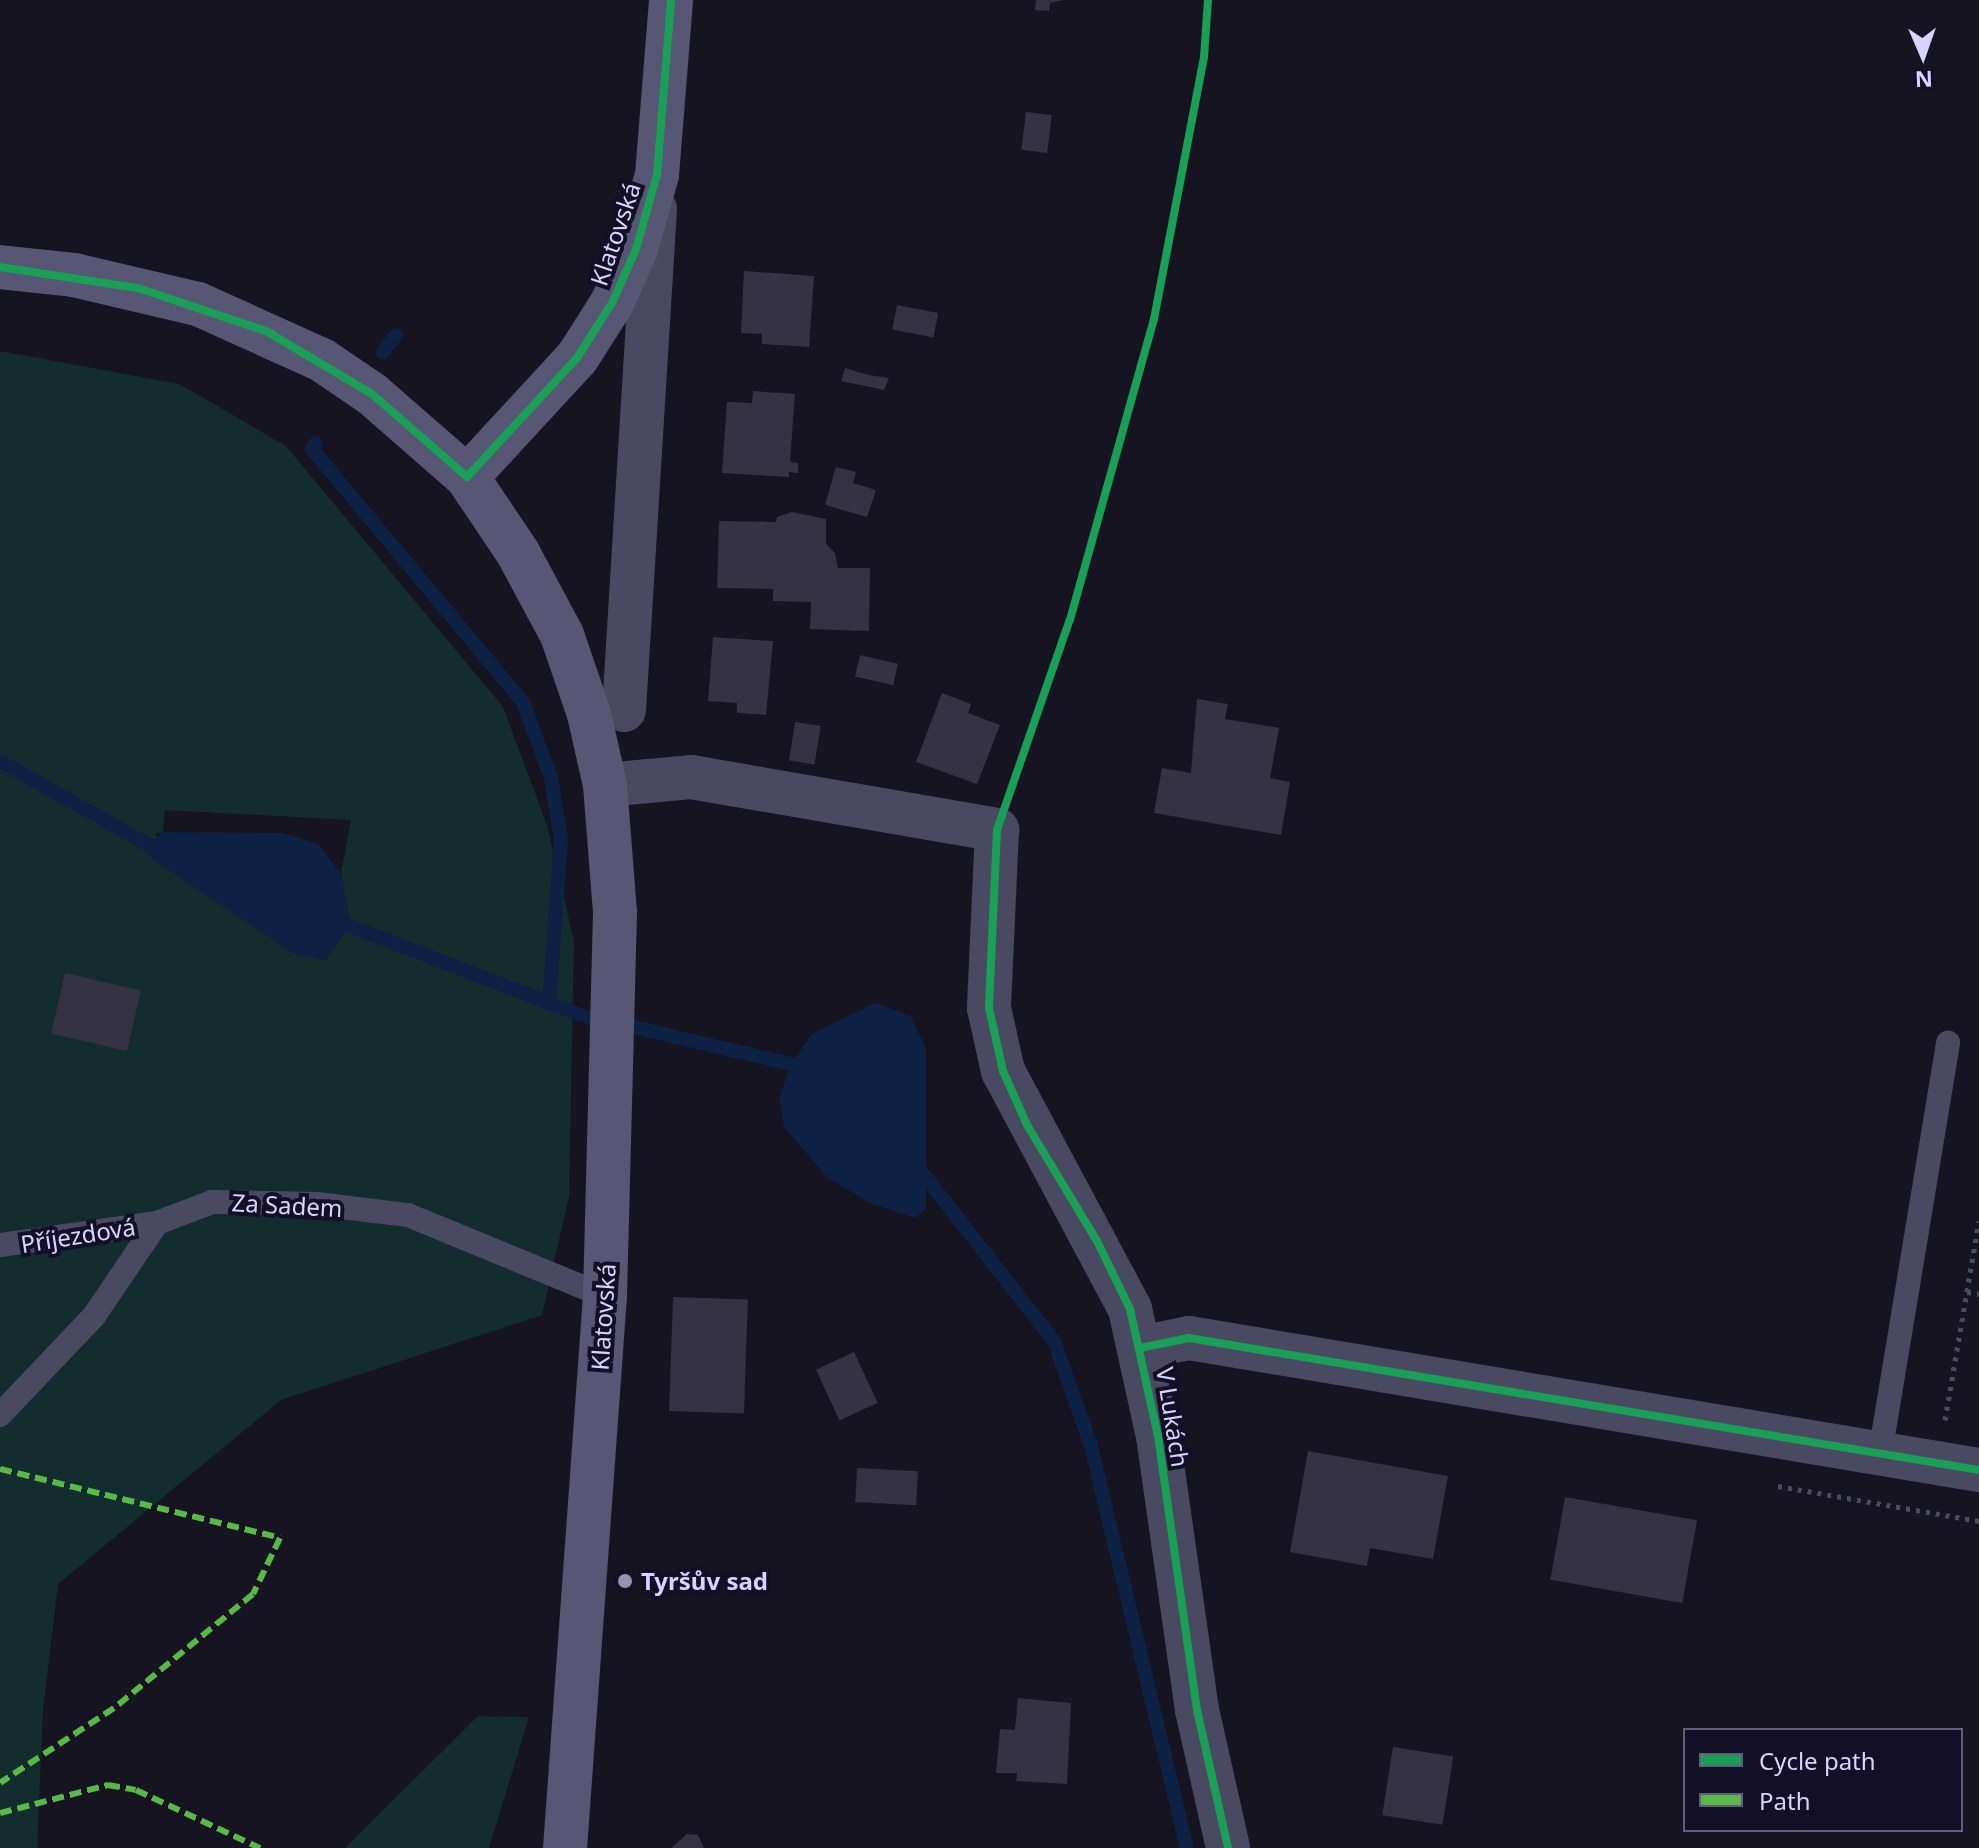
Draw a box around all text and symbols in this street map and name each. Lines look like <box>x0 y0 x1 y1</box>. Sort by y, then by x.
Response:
north arrow <box>1883 16 1963 96</box>
text: N <box>1914 65 1933 95</box>
street label: Klatovská <box>584 179 646 289</box>
street label: Za Sadem <box>231 1188 343 1222</box>
street label: Příjezdová <box>19 1212 137 1258</box>
street label: Klatovská <box>585 1263 621 1371</box>
street label: V Lukách <box>1151 1365 1195 1469</box>
place label: Tyršův sad <box>641 1567 768 1595</box>
marker: Tyršův sad <box>616 1572 634 1590</box>
legend <box>1683 1728 1963 1832</box>
text: Cycle path <box>1759 1744 1876 1777</box>
text: Path <box>1759 1784 1810 1817</box>

